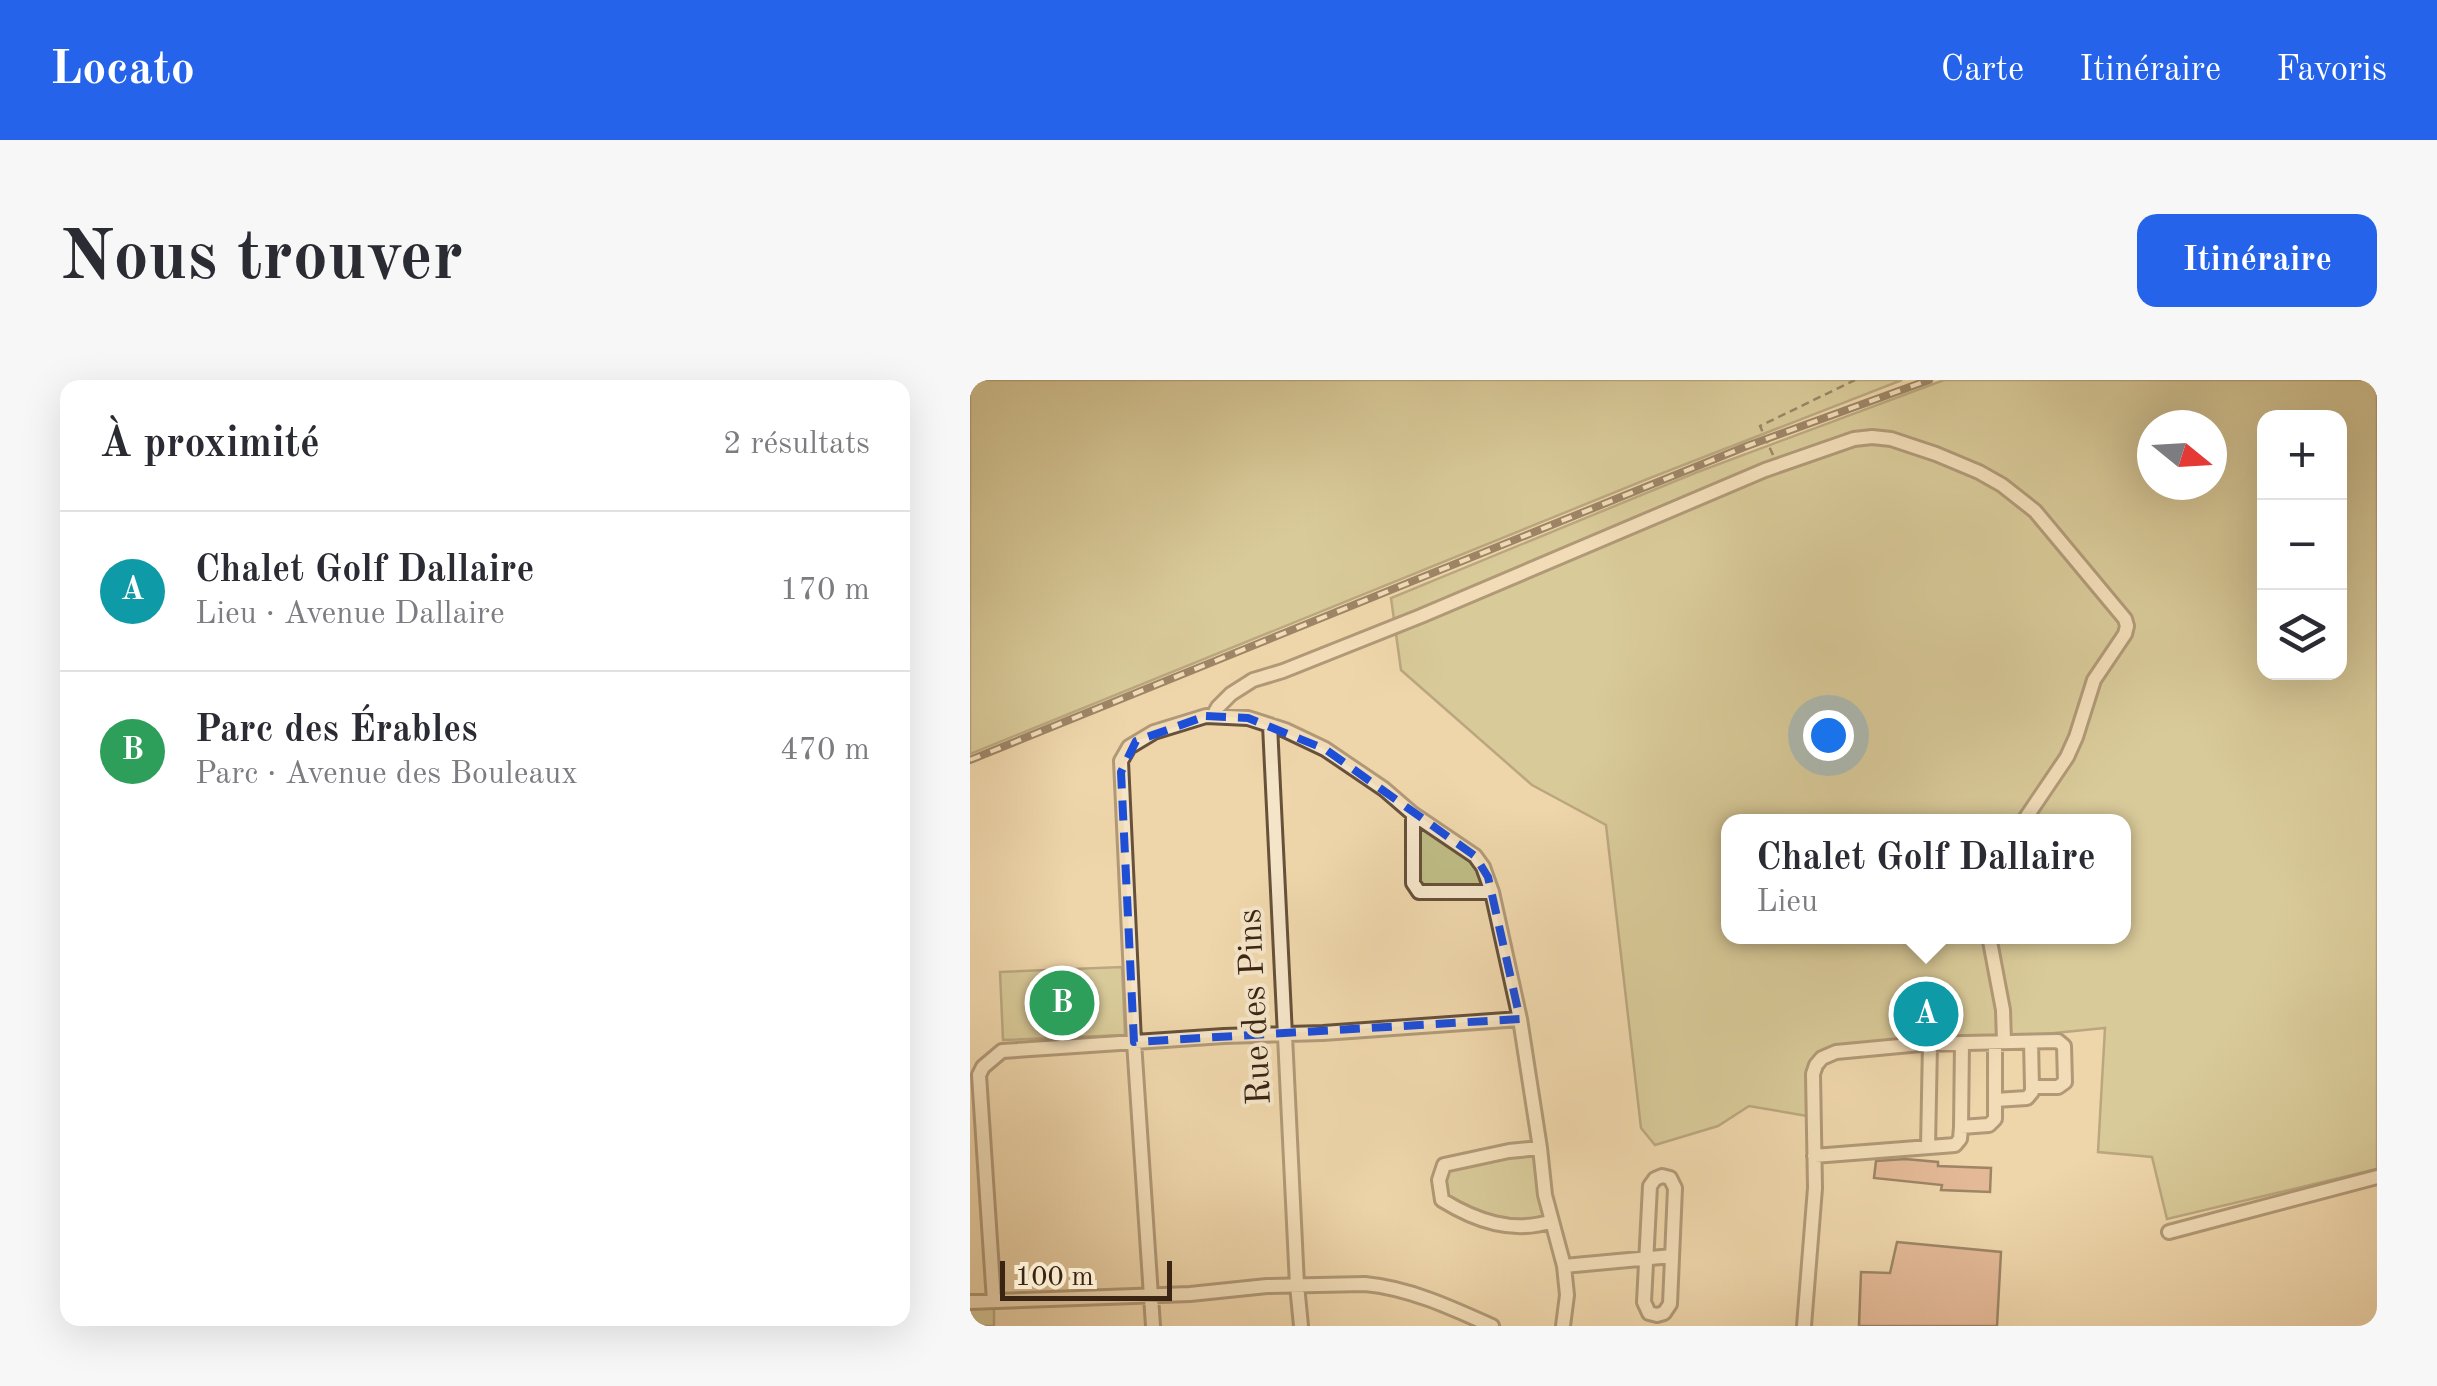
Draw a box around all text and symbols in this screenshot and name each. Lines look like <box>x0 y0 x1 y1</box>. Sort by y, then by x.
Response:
text: Locato <box>50 46 195 94</box>
text: Carte <box>1941 53 2024 88</box>
text: Itinéraire <box>2079 53 2221 88</box>
text: Favoris <box>2276 53 2387 88</box>
button: Itinéraire <box>2137 214 2377 307</box>
text: Nous trouver <box>60 225 463 295</box>
north arrow <box>2137 410 2227 500</box>
map controls <box>2257 410 2347 680</box>
button: + <box>2257 410 2347 500</box>
text: À proximité <box>100 424 320 466</box>
text: 2 résultats <box>723 429 870 461</box>
button: − <box>2257 500 2347 590</box>
text: Chalet Golf Dallaire <box>195 552 535 590</box>
text: A <box>120 575 145 607</box>
text: 170 m <box>780 575 870 607</box>
button: layers <box>2257 590 2347 680</box>
text: Lieu · Avenue Dallaire <box>195 599 505 631</box>
your location <box>1803 710 1854 761</box>
text: Parc des Érables <box>195 712 478 750</box>
text: B <box>121 735 144 767</box>
text: 470 m <box>780 735 870 767</box>
text: Parc · Avenue des Bouleaux <box>195 759 578 791</box>
popup <box>1721 814 2131 944</box>
text: Chalet Golf Dallaire <box>1756 840 2096 878</box>
text: Lieu <box>1756 887 1818 919</box>
street label: Rue des Pins <box>1233 908 1278 1106</box>
pin: B <box>1029 966 1094 1040</box>
pin: A <box>1894 976 1958 1052</box>
scale bar <box>1000 1256 1172 1300</box>
text: 100 m <box>1015 1264 1094 1292</box>

